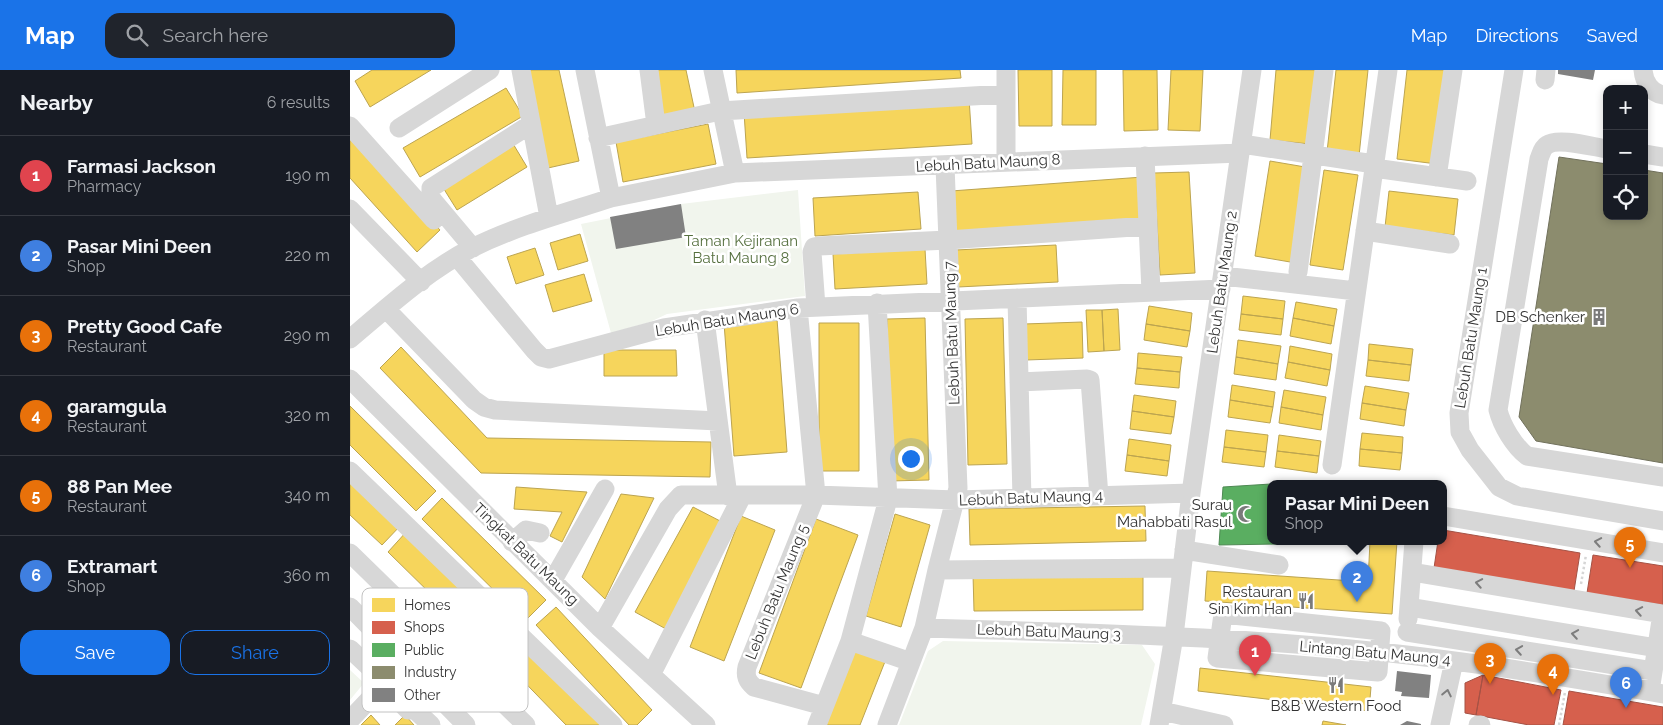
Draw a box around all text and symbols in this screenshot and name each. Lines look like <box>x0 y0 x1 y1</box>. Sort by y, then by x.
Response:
search box <box>105 13 455 58</box>
text: Map <box>25 21 75 50</box>
icon: search <box>123 21 151 49</box>
text: Search here <box>163 24 268 46</box>
text: Map <box>1411 25 1447 46</box>
text: Directions <box>1475 25 1559 46</box>
text: Saved <box>1587 25 1638 46</box>
map controls <box>1603 85 1648 220</box>
button: + <box>1603 85 1648 130</box>
text: Nearby <box>20 90 93 115</box>
text: 6 results <box>267 93 330 112</box>
button: − <box>1603 130 1648 175</box>
street label: Lebuh Batu Maung 8 <box>915 150 1061 176</box>
text: Farmasi Jackson <box>67 155 216 177</box>
text: 1 <box>32 166 40 185</box>
text: 190 m <box>285 166 330 185</box>
button: locate <box>1603 175 1648 220</box>
text: Pharmacy <box>67 177 141 196</box>
street label: Lebuh Batu Maung 2 <box>1203 209 1241 354</box>
park label: Taman Kejiranan Batu Maung 8 <box>684 232 798 267</box>
text: Pasar Mini Deen <box>67 235 211 257</box>
text: 2 <box>31 246 41 265</box>
text: 220 m <box>285 246 330 265</box>
text: Shop <box>67 257 105 276</box>
street label: Lebuh Batu Maung 7 <box>940 261 964 405</box>
street label: Lebuh Batu Maung 1 <box>1451 266 1491 410</box>
street label: Lebuh Batu Maung 6 <box>654 300 800 340</box>
building icon: DB Schenker <box>1589 307 1609 327</box>
place label: DB Schenker <box>1495 308 1586 326</box>
text: Pretty Good Cafe <box>67 315 222 337</box>
text: 3 <box>32 326 40 345</box>
text: 290 m <box>284 326 330 345</box>
text: Restaurant <box>67 337 147 356</box>
text: garamgula <box>67 395 167 417</box>
text: 4 <box>31 406 41 425</box>
text: 320 m <box>285 406 330 425</box>
text: Restaurant <box>67 417 147 436</box>
your location <box>898 446 924 472</box>
text: 88 Pan Mee <box>67 475 172 497</box>
popup <box>1267 480 1447 545</box>
text: 5 <box>32 486 40 505</box>
text: 340 m <box>284 486 330 505</box>
street label: Lebuh Batu Maung 4 <box>959 486 1103 510</box>
text: Pasar Mini Deen <box>1285 492 1429 514</box>
place label: Surau Mahabbati Rasul <box>1117 496 1233 531</box>
text: Restaurant <box>67 497 147 516</box>
street label: Tingkat Batu Maung <box>470 499 582 609</box>
mosque icon: Surau Mahabbati Rasul <box>1236 504 1256 524</box>
text: Shop <box>1285 514 1323 533</box>
street label: Lebuh Batu Maung 5 <box>742 522 812 662</box>
pin: 5 <box>1614 527 1646 568</box>
one-way arrow <box>1593 538 1602 548</box>
text: Extramart <box>67 555 157 577</box>
pin: 2 <box>1341 561 1373 602</box>
text: 6 <box>31 566 41 585</box>
text: 360 m <box>283 566 330 585</box>
text: Shop <box>67 577 105 596</box>
one-way arrow <box>1475 579 1483 589</box>
place label: Restauran Sin Kim Han <box>1209 583 1292 618</box>
legend <box>362 588 528 712</box>
restaurant icon: Restauran Sin Kim Han <box>1296 591 1316 611</box>
text: Homes <box>404 597 451 613</box>
one-way arrow <box>1635 606 1644 616</box>
text: Shops <box>404 619 445 635</box>
street label: Lebuh Batu Maung 3 <box>977 620 1121 644</box>
button: Save <box>20 630 170 675</box>
button: Share <box>180 630 330 675</box>
one-way arrow <box>1570 630 1579 640</box>
pin: 1 <box>1239 635 1271 676</box>
street label: Lintang Batu Maung 4 <box>1299 637 1451 669</box>
text: Public <box>404 642 445 658</box>
pin: 3 <box>1474 643 1506 684</box>
one-way arrow <box>1514 645 1522 656</box>
pin: 4 <box>1537 654 1569 695</box>
text: Industry <box>404 664 457 680</box>
pin: 6 <box>1610 667 1642 708</box>
restaurant icon: B&B Western Food <box>1326 675 1346 695</box>
text: Other <box>404 687 441 703</box>
one-way arrow <box>1441 688 1452 697</box>
place label: B&B Western Food <box>1270 697 1402 715</box>

